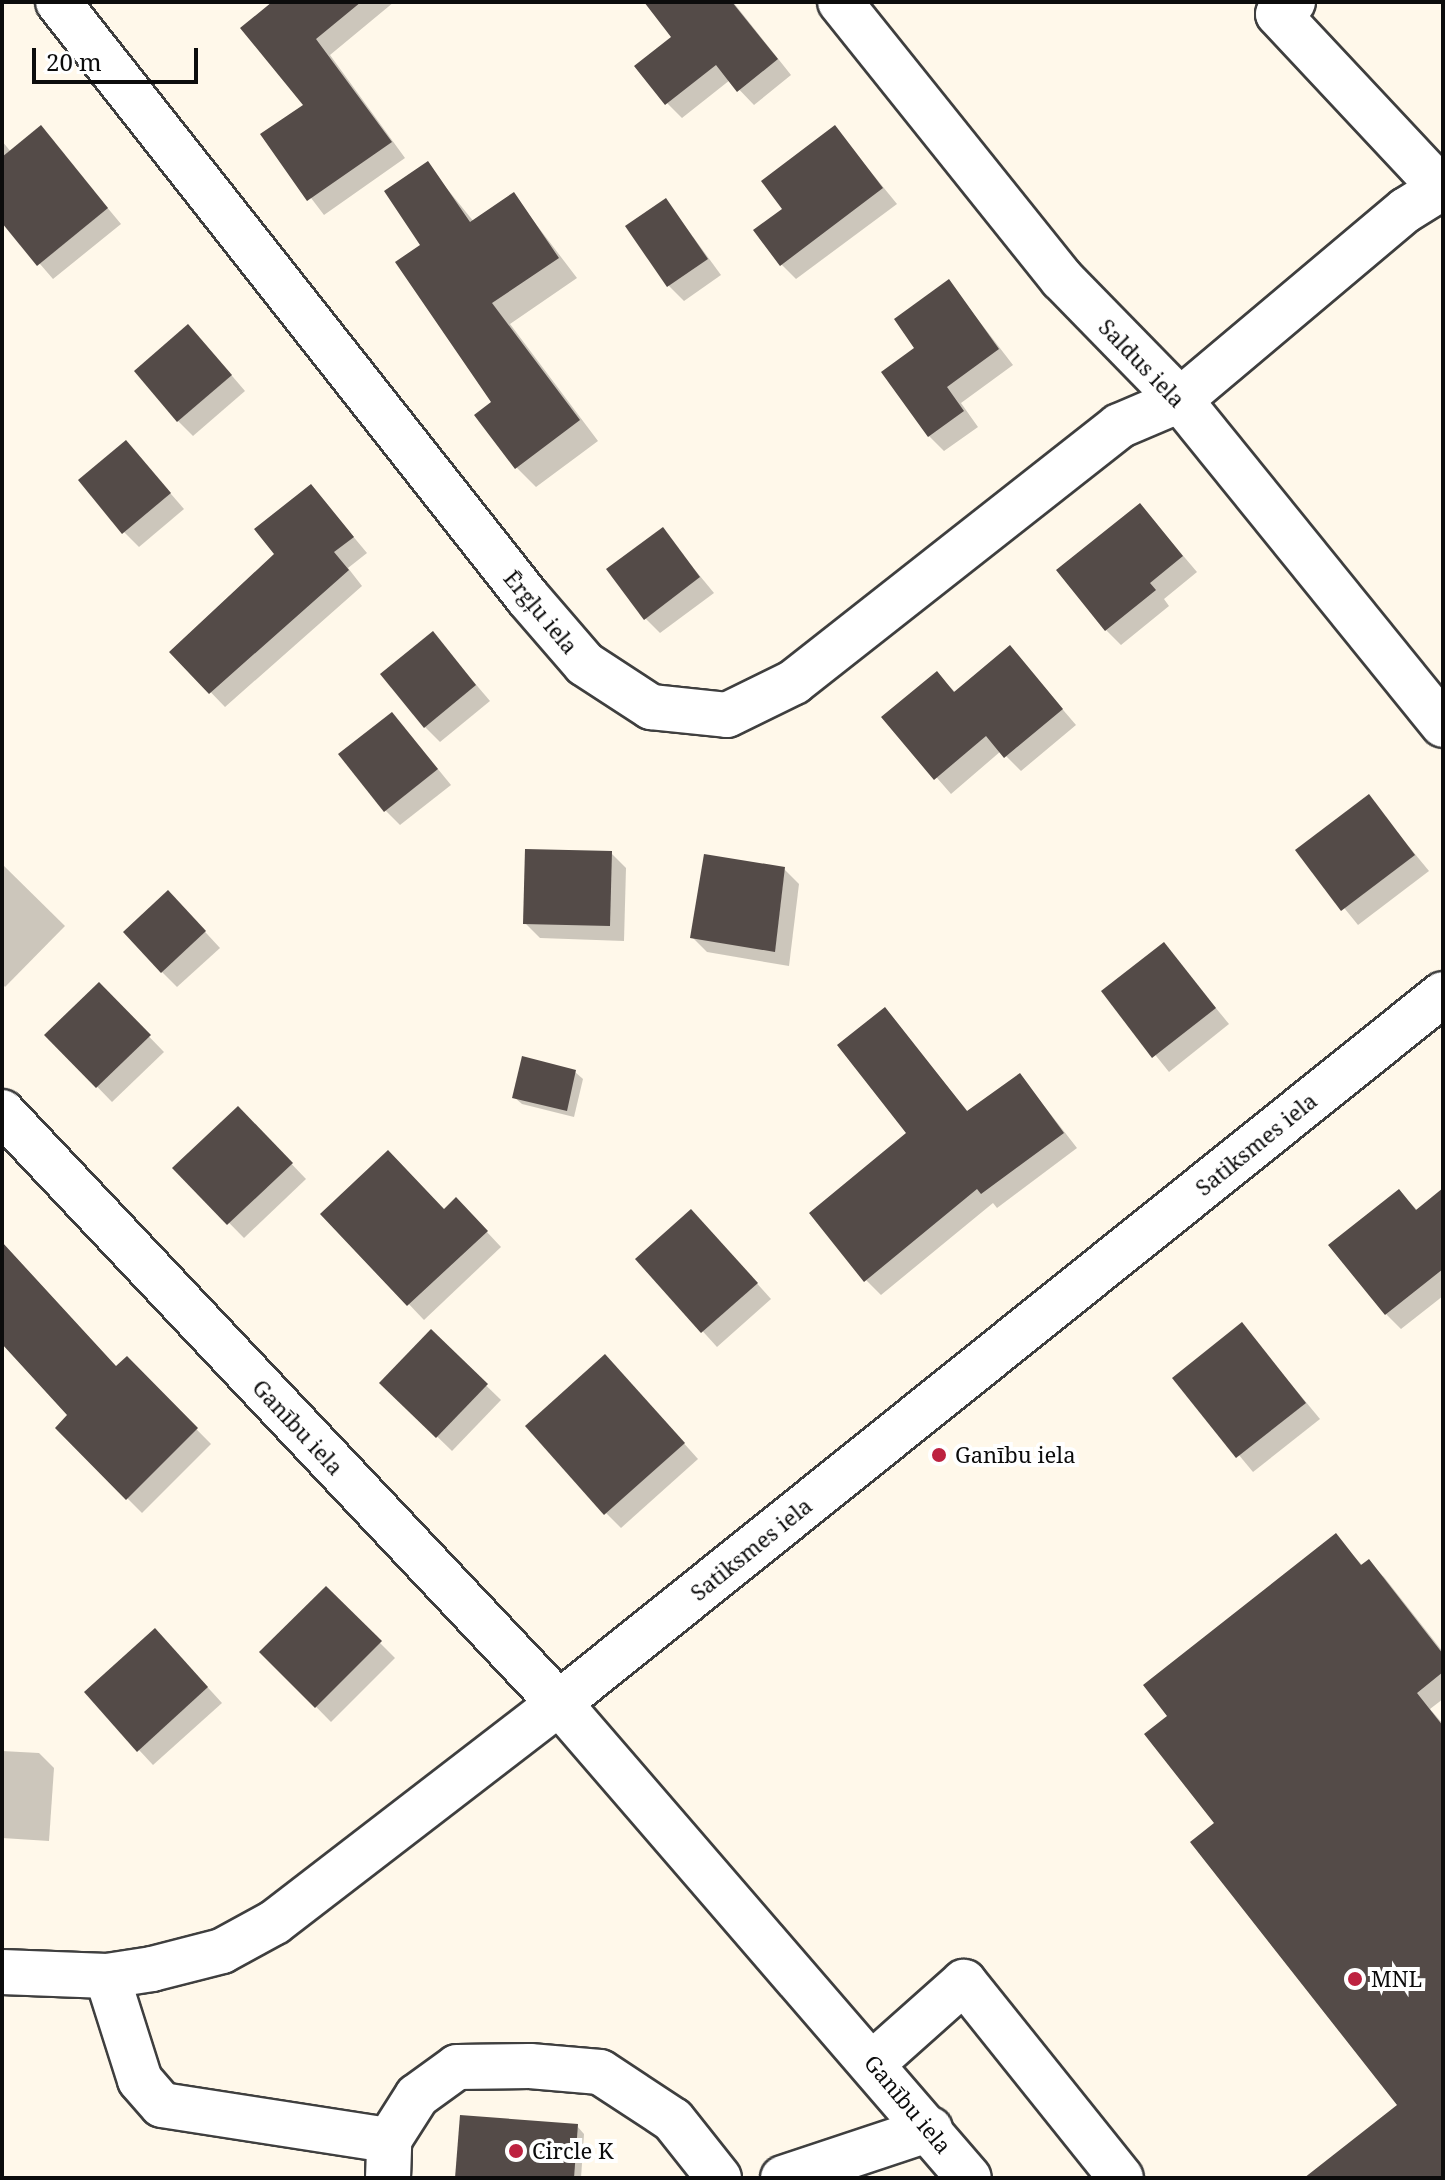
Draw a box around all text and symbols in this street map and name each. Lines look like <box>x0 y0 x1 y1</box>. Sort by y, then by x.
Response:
scale bar <box>36 32 202 82</box>
text: 20 m <box>46 45 102 78</box>
street label: Saldus iela <box>1093 313 1191 413</box>
street label: Ērgļu iela <box>499 565 583 659</box>
street label: Satiksmes iela <box>1190 1087 1322 1201</box>
street label: Ganību iela <box>247 1374 349 1480</box>
place label: Ganību iela <box>955 1442 1076 1468</box>
marker: Ganību iela <box>930 1446 948 1464</box>
street label: Satiksmes iela <box>685 1492 817 1606</box>
place label: MNL <box>1371 1966 1422 1992</box>
marker: MNL <box>1346 1970 1364 1988</box>
street label: Ganību iela <box>859 2049 957 2159</box>
place label: Circle K <box>532 2138 613 2164</box>
marker: Circle K <box>507 2142 525 2160</box>

